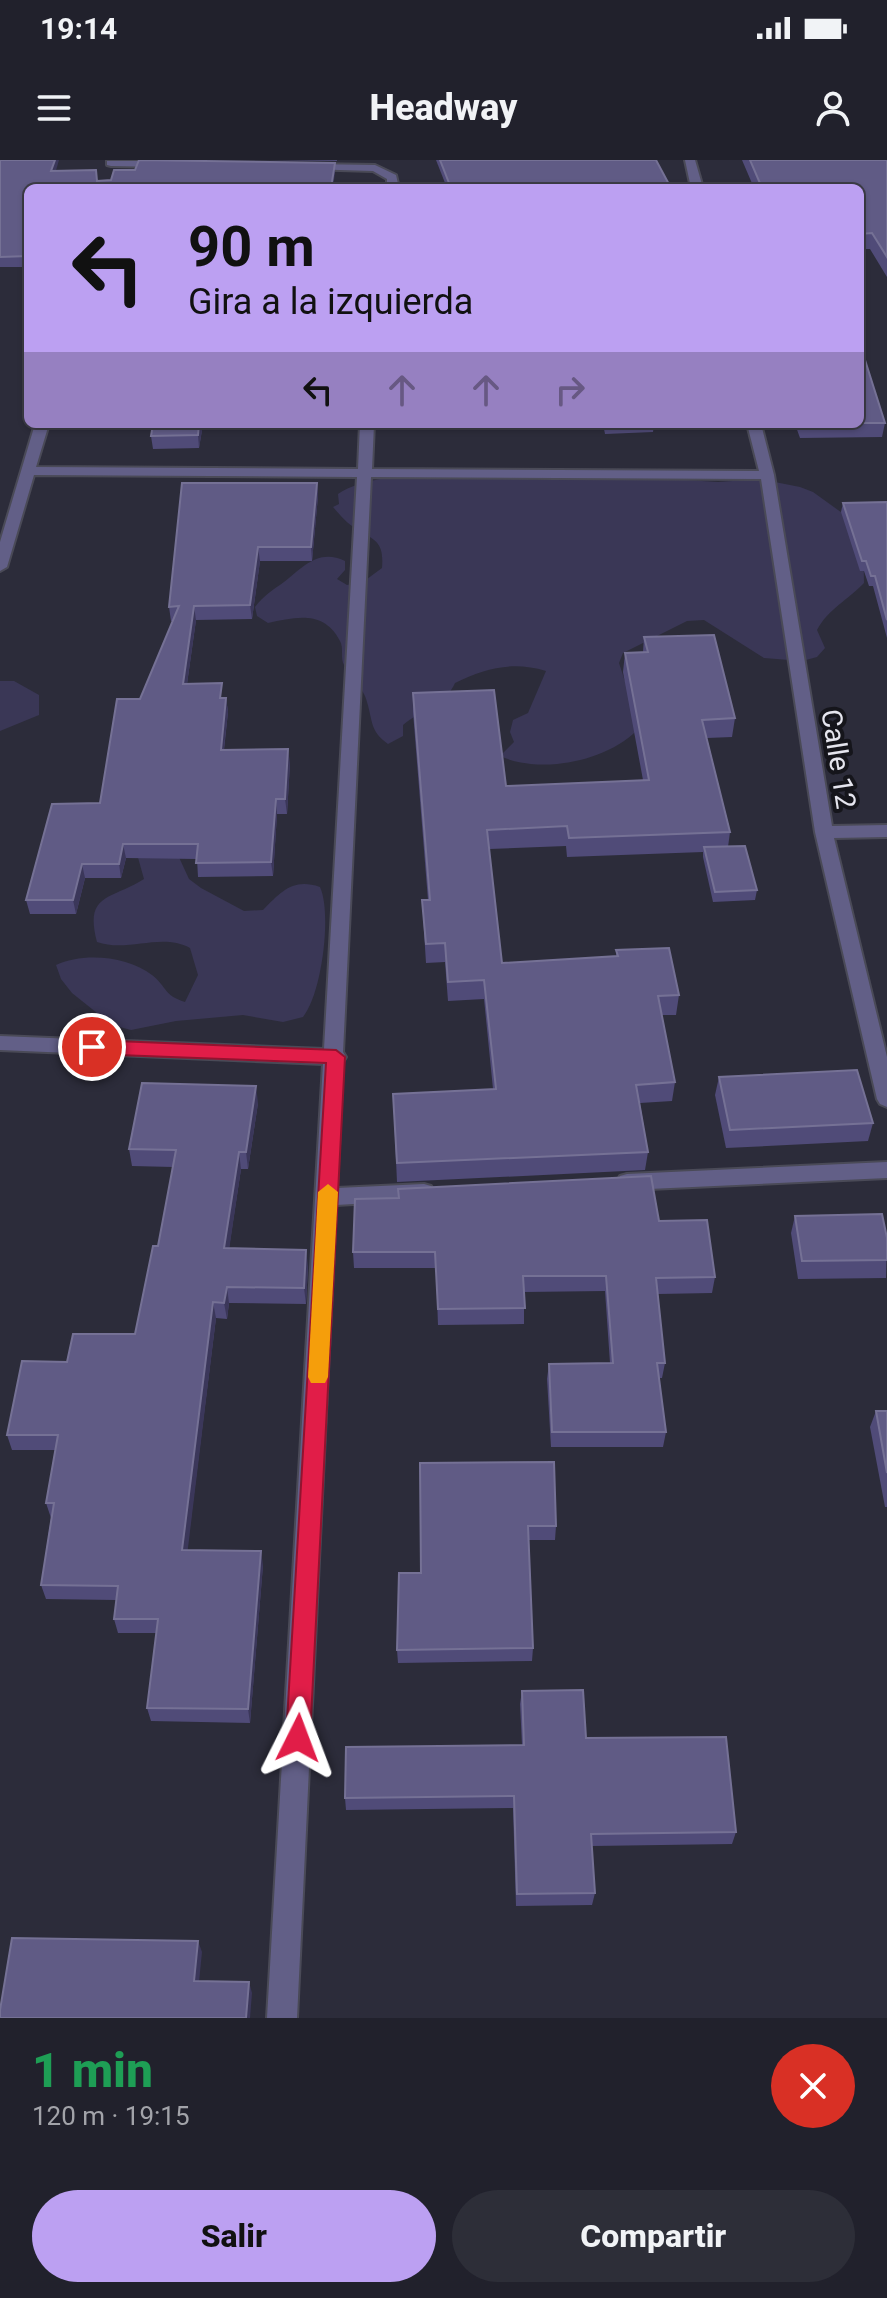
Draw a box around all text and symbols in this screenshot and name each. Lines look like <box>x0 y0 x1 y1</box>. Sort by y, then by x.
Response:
text: 19:14 <box>40 11 117 46</box>
icon: menu <box>32 86 76 130</box>
icon: person <box>811 86 855 130</box>
text: Headway <box>370 87 517 129</box>
text: 90 m <box>188 214 315 280</box>
icon: left <box>56 216 160 320</box>
text: Gira a la izquierda <box>188 281 473 323</box>
icon: left <box>296 368 340 412</box>
icon: ahead <box>380 368 424 412</box>
icon: ahead <box>464 368 508 412</box>
icon: right <box>548 368 592 412</box>
street label: Calle 12 <box>814 707 863 811</box>
pin <box>58 1013 126 1081</box>
icon: arrive <box>70 1025 114 1069</box>
position arrow <box>256 1696 340 1780</box>
text: 1 min <box>32 2042 153 2099</box>
button: close <box>771 2044 855 2128</box>
text: 120 m · 19:15 <box>32 2101 190 2131</box>
button: Salir <box>32 2190 436 2282</box>
button: Compartir <box>452 2190 855 2282</box>

